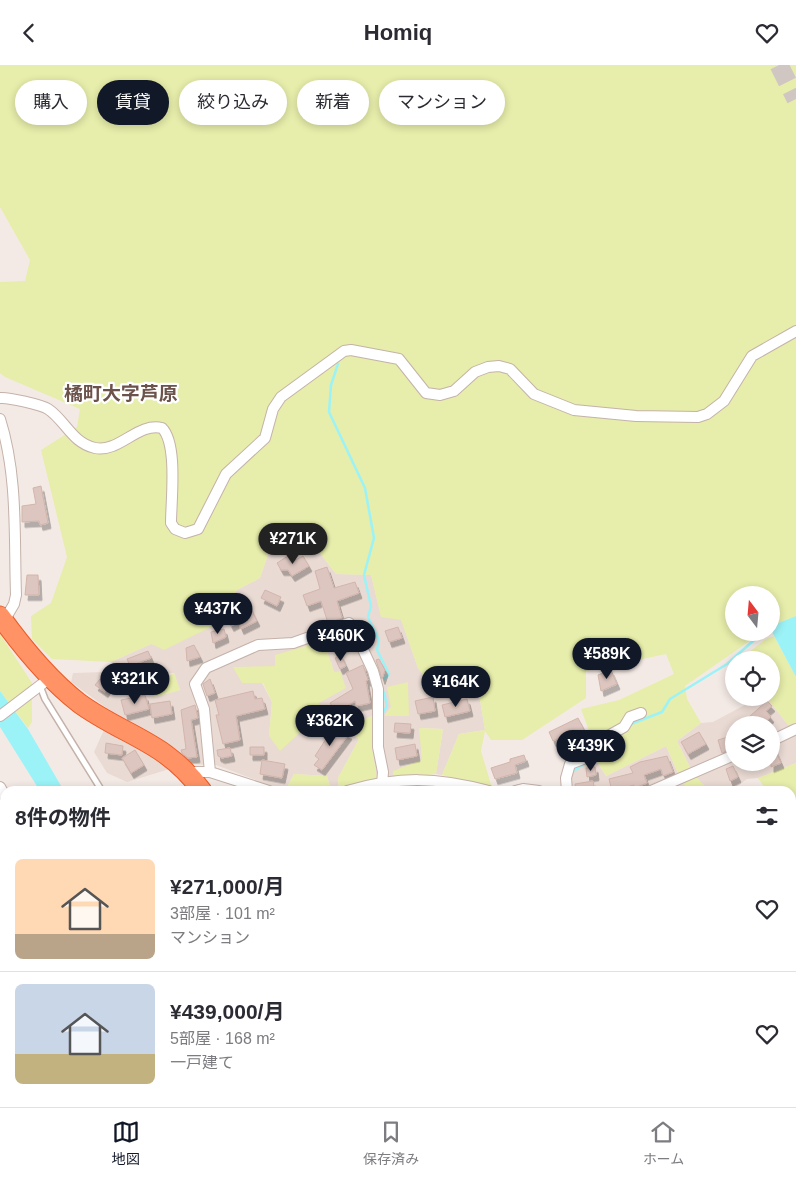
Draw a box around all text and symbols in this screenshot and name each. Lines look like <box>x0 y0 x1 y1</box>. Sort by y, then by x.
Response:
icon: back <box>15 19 43 47</box>
icon: heart <box>753 19 781 47</box>
text: Homiq <box>364 20 432 45</box>
chip: 購入 <box>15 80 87 125</box>
chip: 賃貸 <box>97 80 169 125</box>
chip: 絞り込み <box>179 80 287 125</box>
chip: 新着 <box>297 80 369 125</box>
chip: マンション <box>379 80 505 125</box>
district label: 橘町大字芦原 <box>64 383 178 404</box>
pin: ¥271K <box>258 523 328 565</box>
text: ¥271K <box>269 530 317 547</box>
north arrow <box>725 586 780 641</box>
map controls <box>725 586 780 771</box>
pin: ¥437K <box>183 593 253 635</box>
text: ¥437K <box>194 600 242 617</box>
pin: ¥460K <box>306 619 376 662</box>
text: ¥460K <box>317 627 365 644</box>
pin: ¥589K <box>572 637 642 680</box>
text: ¥589K <box>583 645 631 662</box>
button: locate <box>725 651 780 706</box>
pin: ¥321K <box>100 663 170 705</box>
pin: ¥164K <box>421 665 491 708</box>
text: ¥321K <box>111 670 159 687</box>
text: ¥164K <box>432 673 480 690</box>
pin: ¥362K <box>295 705 365 747</box>
text: ¥362K <box>306 712 354 729</box>
button: layers <box>725 716 780 771</box>
pin: ¥439K <box>556 729 626 772</box>
text: ¥439K <box>567 737 615 754</box>
icon: filters <box>753 802 781 830</box>
text: 8件の物件 <box>15 806 111 829</box>
text: ¥271,000/月 <box>170 875 284 898</box>
icon: home <box>55 879 115 939</box>
icon: heart <box>753 895 781 923</box>
text: 3部屋 · 101 m² <box>170 905 275 922</box>
text: マンション <box>170 929 250 946</box>
text: ¥439,000/月 <box>170 1000 284 1023</box>
icon: home <box>55 1004 115 1064</box>
icon: heart <box>753 1020 781 1048</box>
text: 5部屋 · 168 m² <box>170 1030 275 1047</box>
text: 一戸建て <box>170 1054 234 1071</box>
tab: 地図 <box>112 1118 140 1168</box>
tab: 保存済み <box>363 1118 419 1168</box>
tab: ホーム <box>643 1118 684 1168</box>

